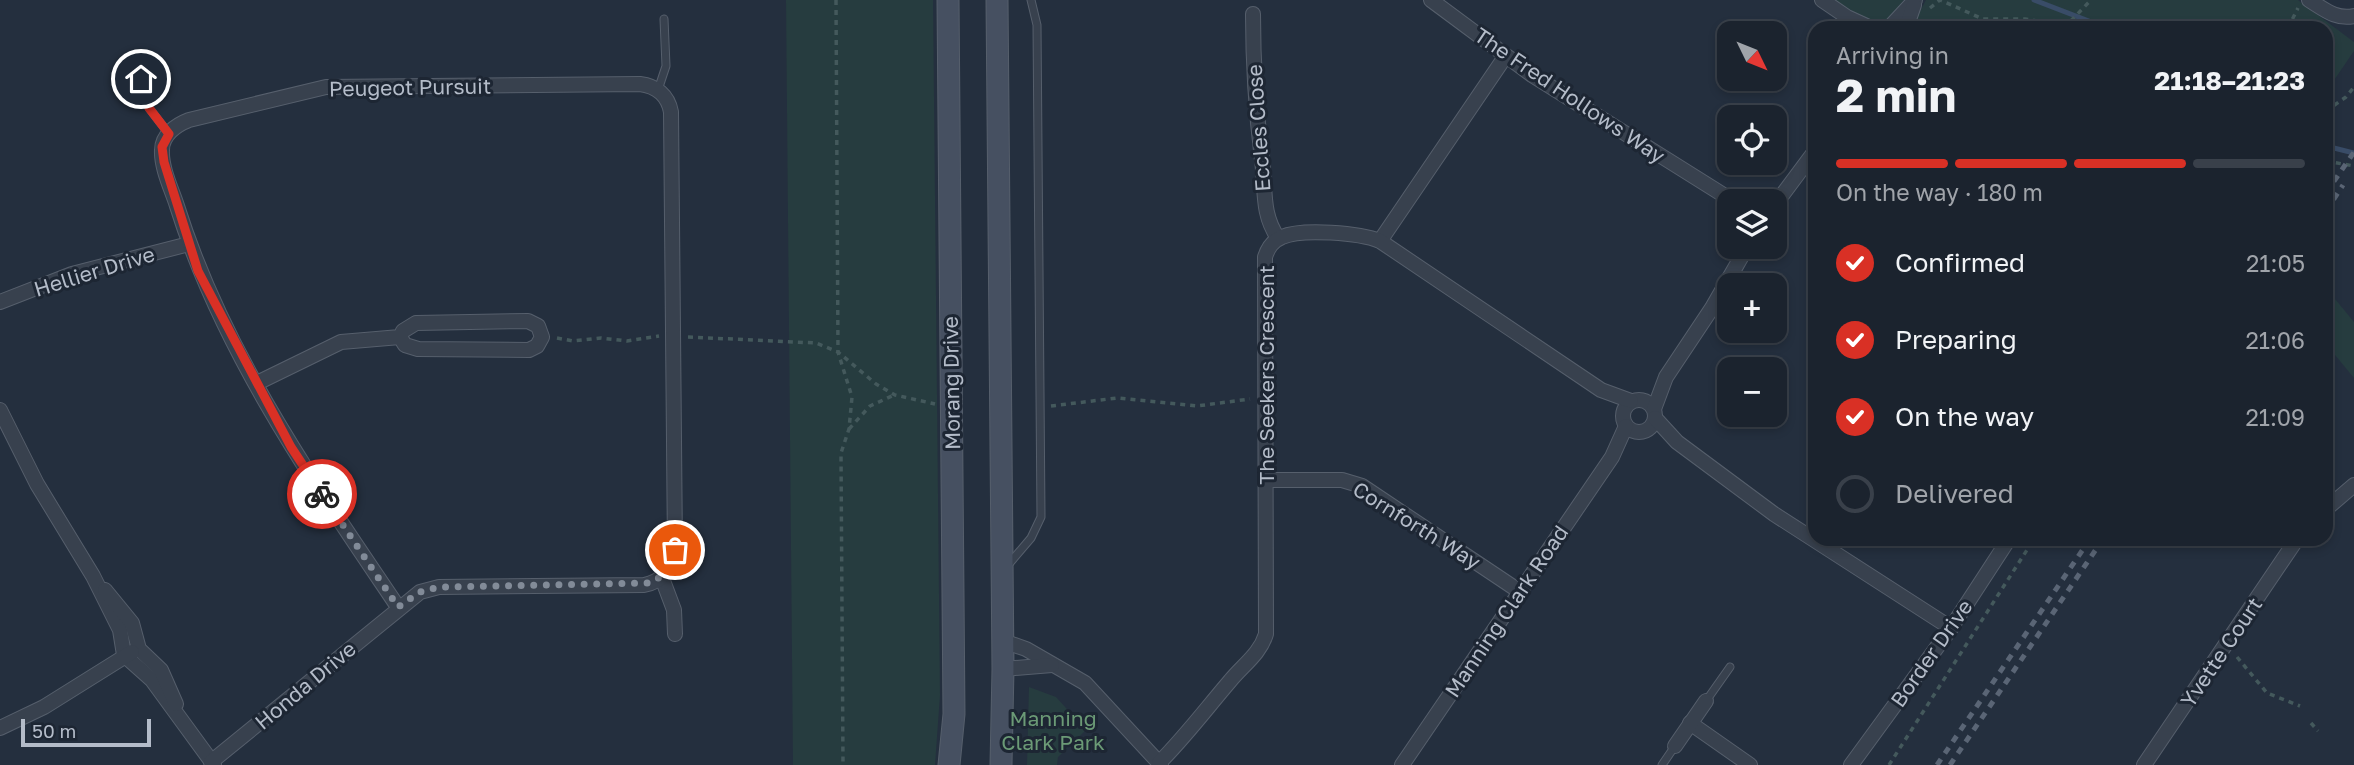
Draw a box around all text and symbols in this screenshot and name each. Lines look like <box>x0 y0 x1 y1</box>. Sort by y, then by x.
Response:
north arrow <box>1717 21 1787 91</box>
map controls <box>1717 21 1787 427</box>
street label: The Fred Hollows Way <box>1470 22 1670 169</box>
text: Arriving in <box>1836 41 1949 69</box>
pin <box>111 49 171 109</box>
icon: home <box>122 60 160 98</box>
street label: Eccles Close <box>1241 64 1275 192</box>
text: 21:18–21:23 <box>2154 65 2305 96</box>
text: 2 min <box>1836 67 1956 122</box>
street label: Peugeot Pursuit <box>329 73 491 101</box>
button: locate <box>1717 105 1787 175</box>
text: On the way · 180 m <box>1836 178 2043 206</box>
button: layers <box>1717 189 1787 259</box>
street label: Hellier Drive <box>30 240 158 302</box>
icon: check <box>1836 244 1874 282</box>
text: Confirmed <box>1895 247 2025 278</box>
text: 21:05 <box>2246 249 2305 277</box>
street label: The Seekers Crescent <box>1253 265 1279 485</box>
button: + <box>1717 273 1787 343</box>
street label: Morang Drive <box>937 316 965 450</box>
icon: check <box>1836 321 1874 359</box>
text: Preparing <box>1895 324 2017 355</box>
text: 21:06 <box>2245 326 2305 354</box>
button: − <box>1717 357 1787 427</box>
icon: check <box>1836 398 1874 436</box>
text: On the way <box>1895 401 2034 432</box>
text: 21:09 <box>2245 403 2305 431</box>
courier <box>287 459 357 529</box>
icon: bike <box>303 475 341 513</box>
street label: Cornforth Way <box>1348 475 1486 575</box>
text: Delivered <box>1895 478 2014 509</box>
pin <box>645 520 705 580</box>
street label: Manning Clark Road <box>1439 520 1573 702</box>
icon: bag <box>656 531 694 569</box>
street label: Yvette Court <box>2175 592 2267 712</box>
street label: Border Drive <box>1884 594 1978 712</box>
street label: Honda Drive <box>249 635 361 735</box>
park label: Manning Clark Park <box>1001 705 1105 755</box>
scale bar <box>21 716 150 748</box>
text: 50 m <box>32 719 76 742</box>

